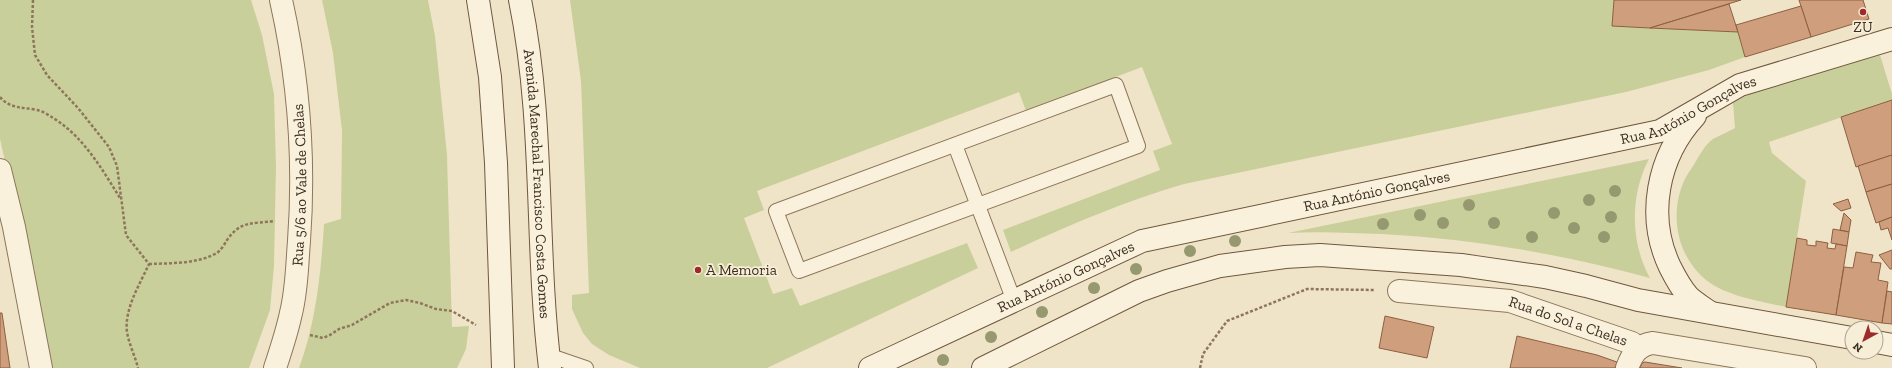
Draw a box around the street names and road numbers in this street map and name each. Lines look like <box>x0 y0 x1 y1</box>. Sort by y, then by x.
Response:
street label: Avenida Marechal Francisco Costa Gomes <box>519 48 554 319</box>
street label: Rua António Gonçalves <box>1619 72 1758 148</box>
street label: Rua 5/6 ao Vale de Chelas <box>288 103 310 267</box>
street label: Rua António Gonçalves <box>1302 167 1451 215</box>
street label: Rua António Gonçalves <box>994 237 1137 316</box>
street label: Rua do Sol a Chelas <box>1506 292 1630 350</box>

